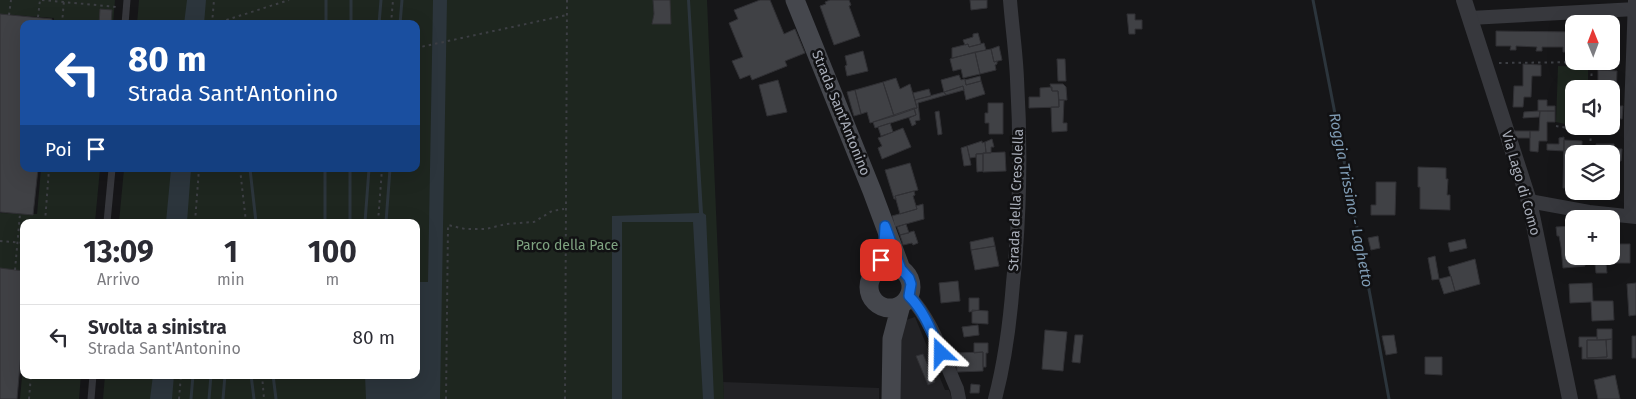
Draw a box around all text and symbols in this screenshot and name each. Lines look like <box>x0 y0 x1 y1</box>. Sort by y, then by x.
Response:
north arrow <box>1565 15 1620 70</box>
map controls <box>1565 15 1620 265</box>
text: 80 m <box>128 38 207 80</box>
icon: left <box>45 40 110 105</box>
street label: Strada Sant'Antonino <box>808 48 874 178</box>
text: Strada Sant'Antonino <box>128 80 338 107</box>
button: sound <box>1565 80 1620 135</box>
water label: Roggia Trissino - Laghetto <box>1325 111 1377 289</box>
street label: Strada della Cresolella <box>1005 128 1027 272</box>
street label: Via Lago di Como <box>1498 129 1544 237</box>
icon: arrive <box>82 135 110 163</box>
text: Poi <box>45 138 72 161</box>
button: layers <box>1565 145 1620 200</box>
button: + <box>1565 210 1620 265</box>
text: 13:09 <box>83 234 154 270</box>
text: 1 <box>224 234 238 270</box>
text: 100 <box>308 234 357 270</box>
park label: Parco della Pace <box>516 237 618 254</box>
pin <box>860 239 902 281</box>
icon: arrive <box>867 246 895 274</box>
text: Arrivo <box>97 270 140 289</box>
text: min <box>217 270 245 289</box>
text: m <box>325 270 339 289</box>
text: Svolta a sinistra <box>88 316 227 339</box>
icon: left <box>45 323 73 351</box>
text: 80 m <box>353 326 395 349</box>
position arrow <box>914 326 966 378</box>
text: Strada Sant'Antonino <box>88 339 241 358</box>

